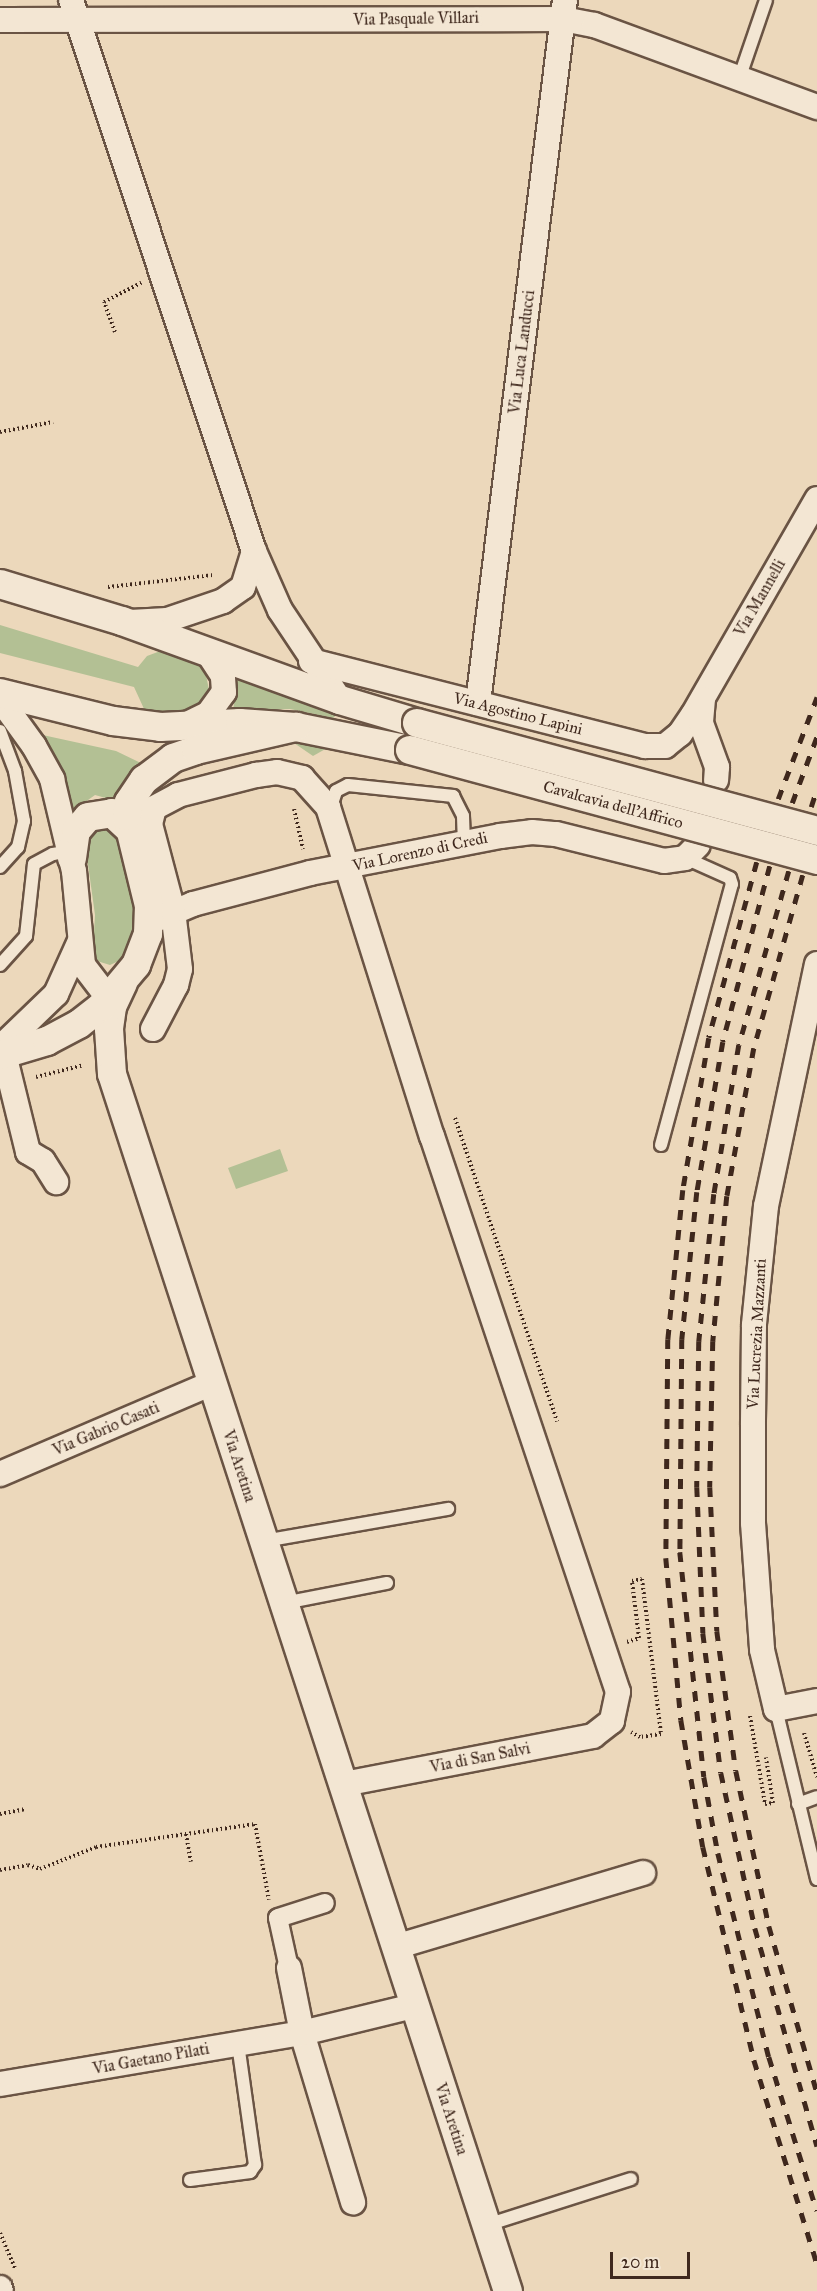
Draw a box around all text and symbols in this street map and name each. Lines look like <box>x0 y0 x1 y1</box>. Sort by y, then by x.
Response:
street label: Via Pasquale Villari <box>353 8 479 30</box>
street label: Via Luca Landucci <box>505 289 539 415</box>
street label: Via Mannelli <box>730 556 790 640</box>
street label: Via Agostino Lapini <box>451 689 585 739</box>
street label: Cavalcavia dell'Affrico <box>541 777 685 833</box>
street label: Via Lorenzo di Credi <box>351 828 489 876</box>
street label: Via Lucrezia Mazzanti <box>743 1258 771 1410</box>
street label: Via Gabrio Casati <box>50 1398 162 1460</box>
street label: Via Aretina <box>218 1428 260 1504</box>
street label: Via di San Salvi <box>428 1739 532 1777</box>
street label: Via Gaetano Pilati <box>91 2039 211 2079</box>
street label: Via Aretina <box>430 2081 472 2157</box>
scale bar <box>613 2240 692 2278</box>
text: 20 m <box>621 2251 659 2273</box>

